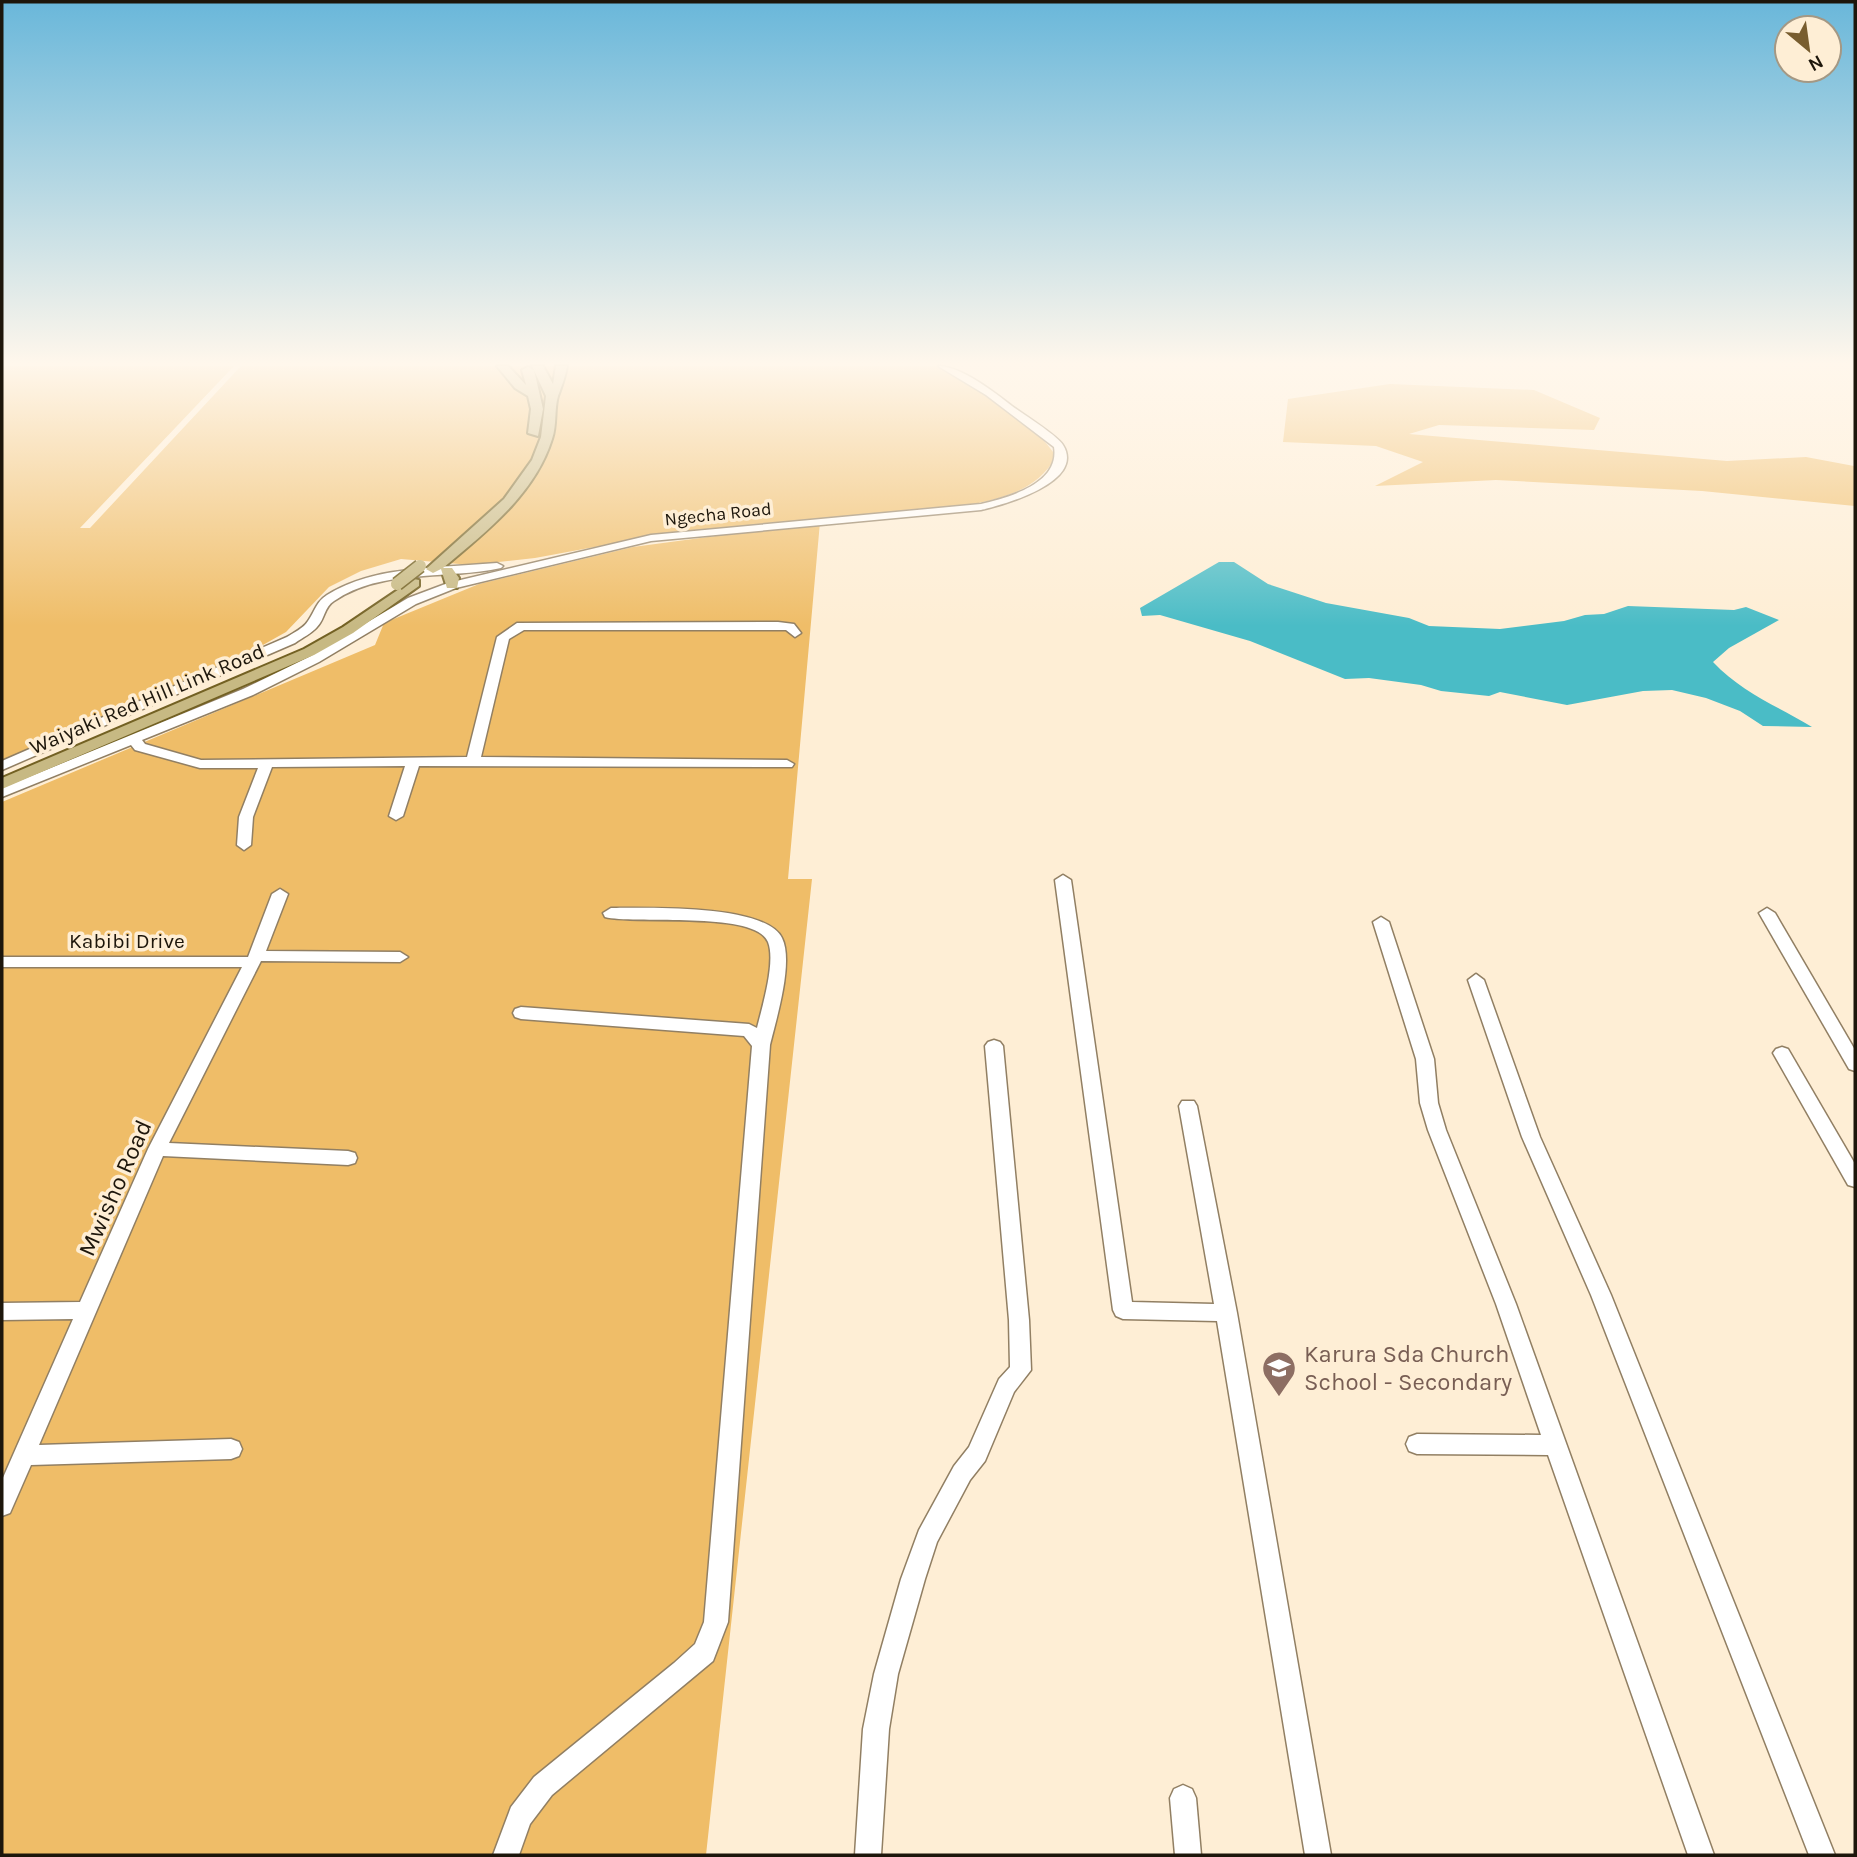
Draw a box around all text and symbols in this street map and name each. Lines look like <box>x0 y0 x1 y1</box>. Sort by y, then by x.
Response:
north arrow <box>1773 14 1843 84</box>
text: N <box>1804 50 1827 76</box>
street label: Ngecha Road <box>663 497 773 531</box>
street label: Waiyaki Red Hill Link Road <box>26 639 268 759</box>
street label: Kabibi Drive <box>69 929 185 953</box>
street label: Mwisho Road <box>73 1116 157 1260</box>
place label: Karura Sda Church School - Secondary <box>1304 1340 1512 1396</box>
school or university icon: Karura Sda Church School - Secondary <box>1260 1349 1298 1398</box>

